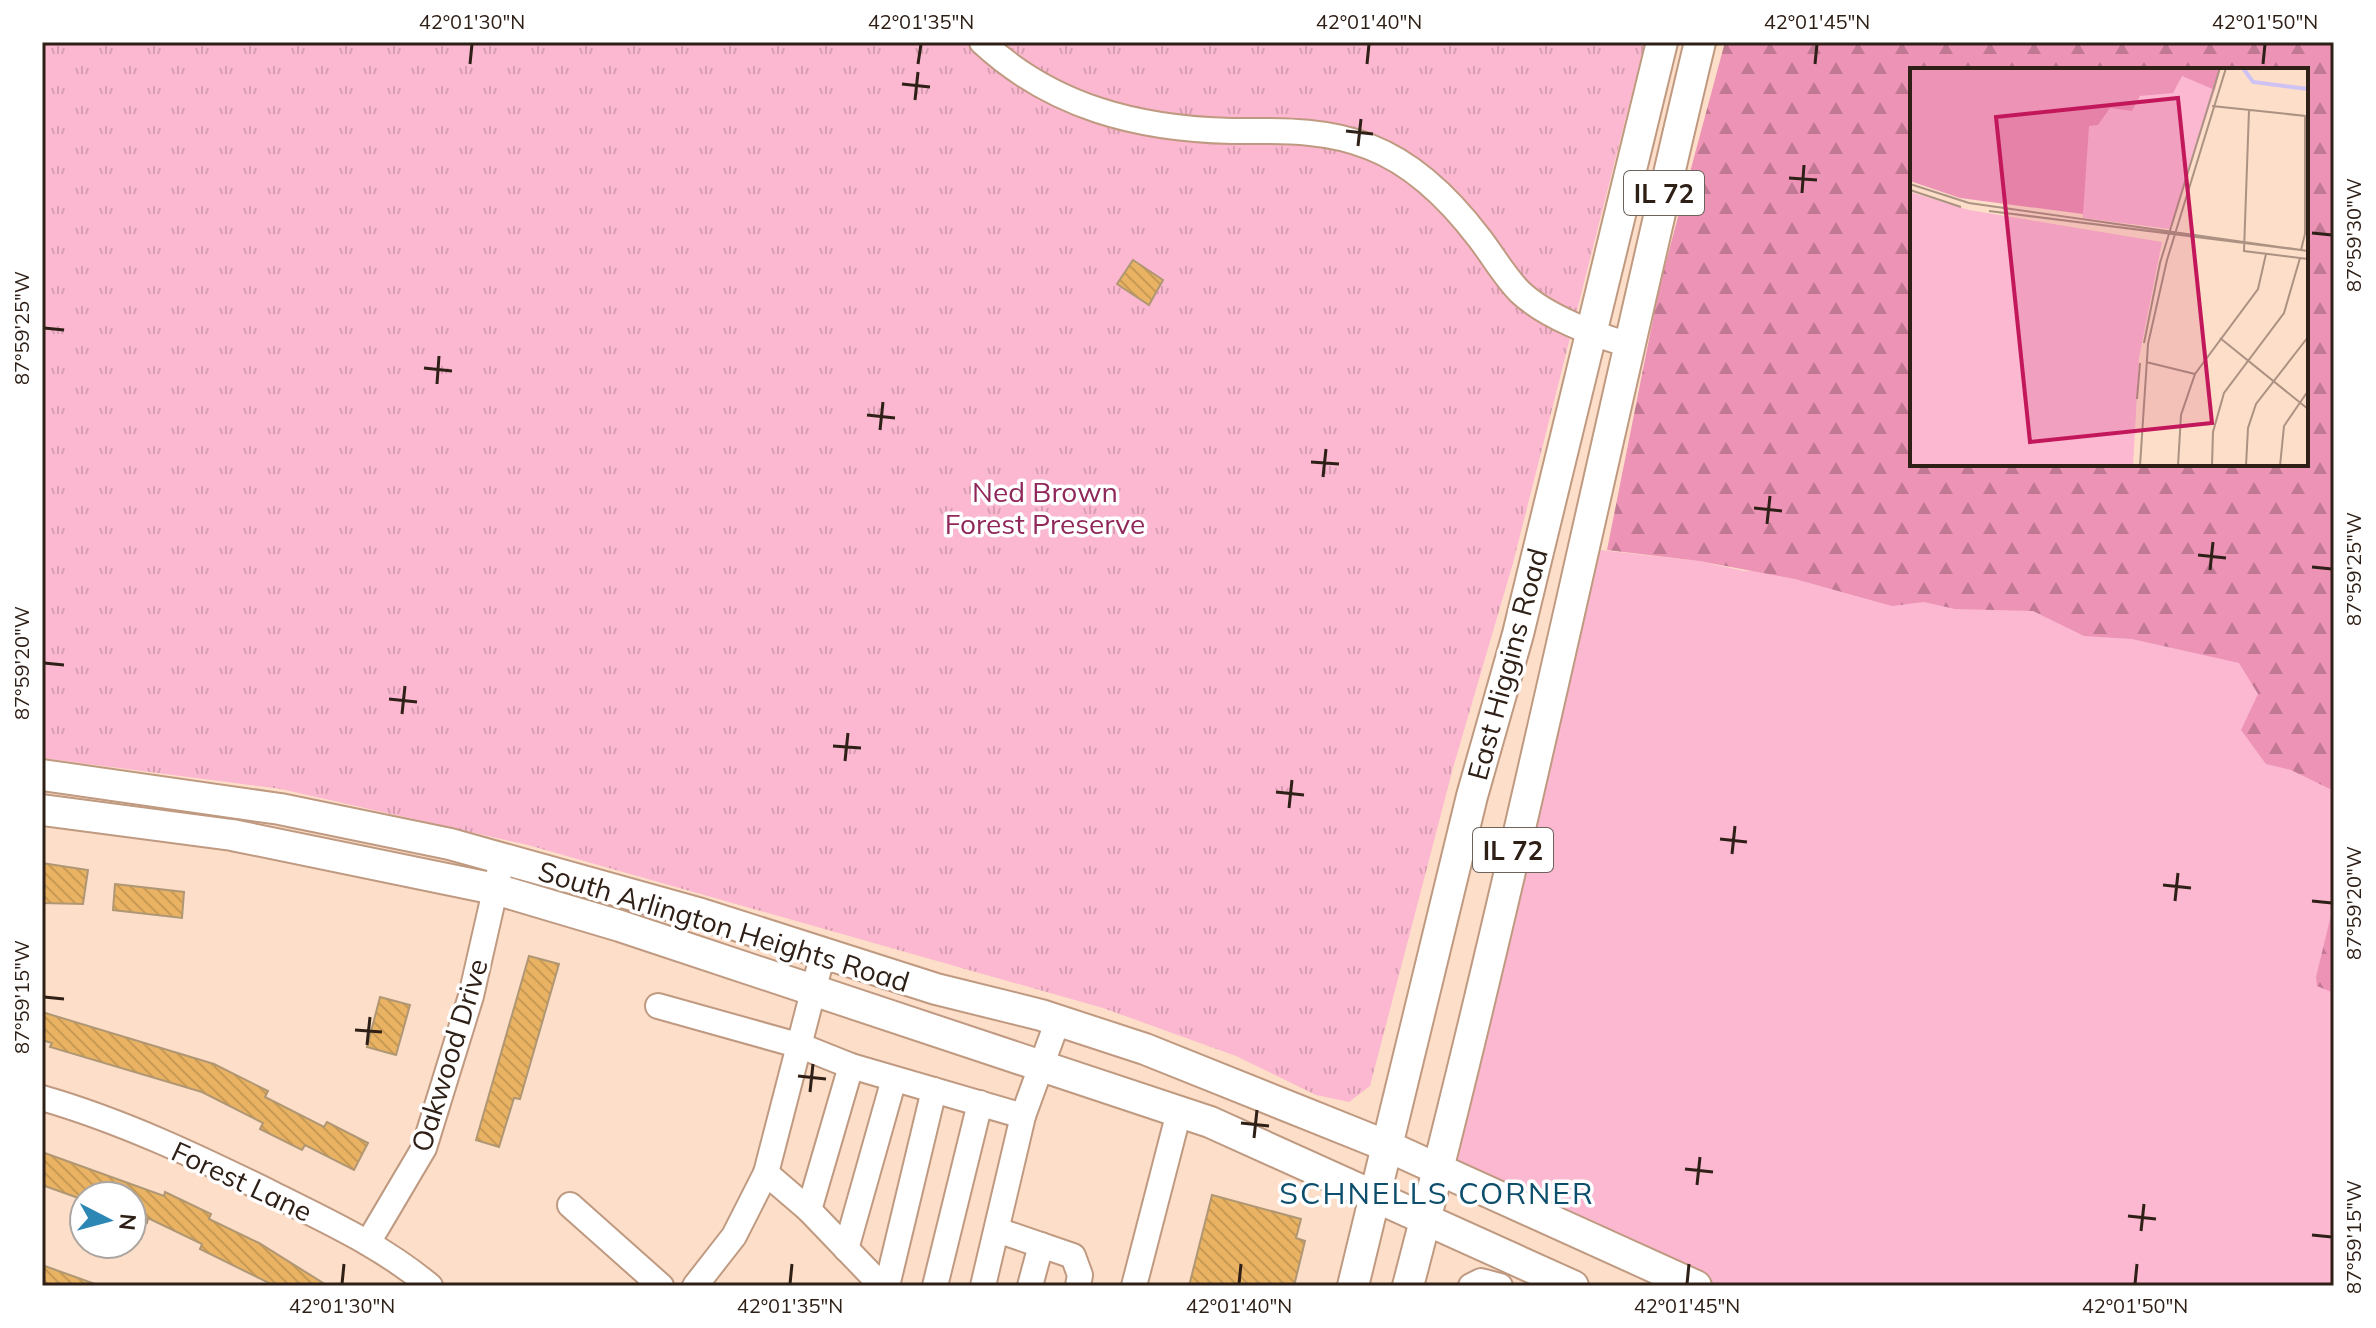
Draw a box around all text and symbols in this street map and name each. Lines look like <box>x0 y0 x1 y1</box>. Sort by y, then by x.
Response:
text: 42°01'30"N <box>419 9 525 34</box>
text: 42°01'35"N <box>868 9 974 34</box>
text: 42°01'40"N <box>1316 9 1422 34</box>
text: 42°01'45"N <box>1764 9 1870 34</box>
text: 42°01'50"N <box>2212 9 2318 34</box>
inset map <box>1910 68 2308 466</box>
road number: IL 72 <box>1624 171 1704 215</box>
text: 87°59'30"W <box>2341 178 2366 292</box>
text: 87°59'25"W <box>9 271 34 385</box>
park label: Ned Brown Forest Preserve <box>945 474 1145 541</box>
text: 87°59'25"W <box>2341 512 2366 626</box>
street label: East Higgins Road <box>1459 544 1555 784</box>
text: 87°59'20"W <box>9 606 34 720</box>
road number: IL 72 <box>1473 828 1553 872</box>
text: 87°59'20"W <box>2341 846 2366 960</box>
street label: South Arlington Heights Road <box>534 853 914 999</box>
text: 87°59'15"W <box>9 940 34 1054</box>
street label: Oakwood Drive <box>403 954 495 1156</box>
street label: Forest Lane <box>166 1133 318 1229</box>
district label: SCHNELLS CORNER <box>1279 1174 1595 1212</box>
north arrow <box>68 1180 148 1260</box>
text: 87°59'15"W <box>2341 1180 2366 1294</box>
text: N <box>113 1212 143 1232</box>
text: 42°01'30"N <box>289 1293 395 1318</box>
text: 42°01'35"N <box>737 1293 843 1318</box>
text: 42°01'40"N <box>1186 1293 1292 1318</box>
text: 42°01'45"N <box>1634 1293 1740 1318</box>
text: 42°01'50"N <box>2082 1293 2188 1318</box>

